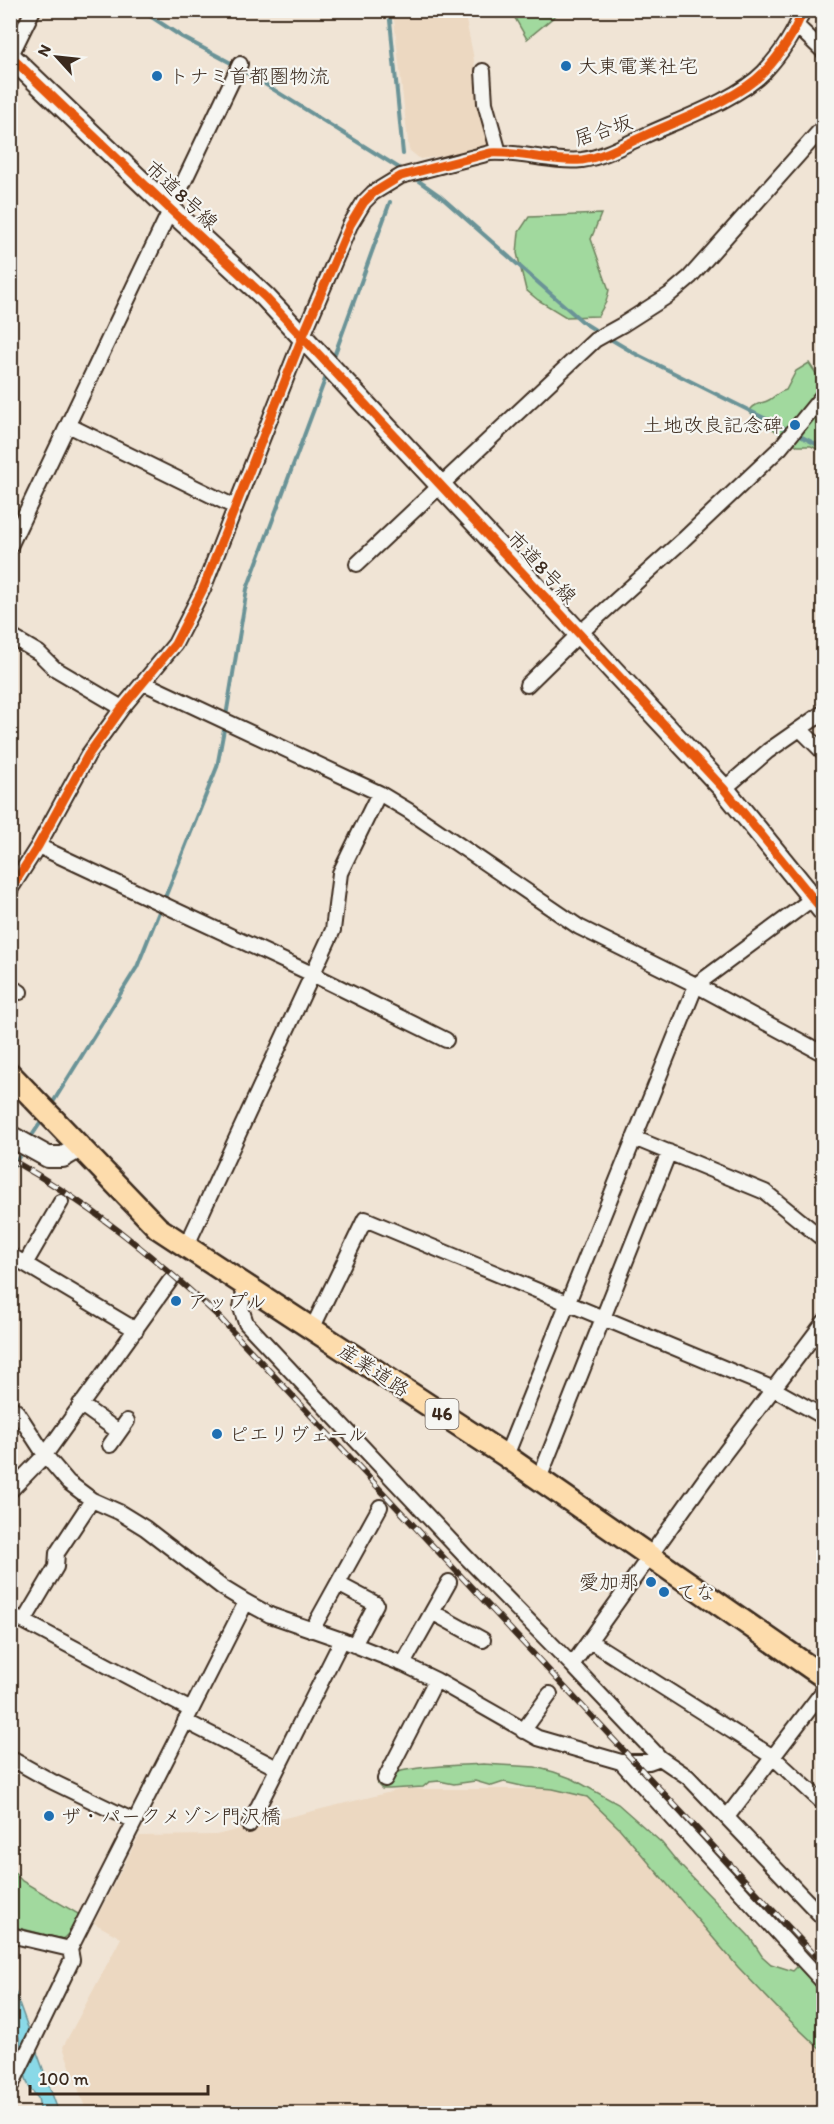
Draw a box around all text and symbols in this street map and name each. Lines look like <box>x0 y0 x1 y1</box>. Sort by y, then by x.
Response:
north arrow <box>27 27 87 87</box>
text: N <box>33 41 55 60</box>
place label: 大東電業社宅 <box>578 54 698 78</box>
marker: 大東電業社宅 <box>559 59 573 73</box>
place label: トナミ首都圏物流 <box>169 64 329 88</box>
marker: トナミ首都圏物流 <box>150 69 164 83</box>
street label: 居合坂 <box>571 109 635 151</box>
street label: 市道8号線 <box>141 155 223 235</box>
place label: 土地改良記念碑 <box>643 413 783 437</box>
marker: 土地改良記念碑 <box>788 418 802 432</box>
street label: 市道8号線 <box>502 526 582 608</box>
place label: アップル <box>188 1289 267 1313</box>
marker: アップル <box>169 1294 183 1308</box>
street label: 産業道路 <box>334 1338 414 1402</box>
road number: 46 <box>426 1399 458 1429</box>
place label: ピエリヴェール <box>229 1422 368 1446</box>
marker: ピエリヴェール <box>210 1427 224 1441</box>
place label: 愛加那 <box>579 1570 639 1594</box>
marker: 愛加那 <box>644 1575 658 1589</box>
place label: てな <box>676 1580 716 1604</box>
marker: てな <box>657 1585 671 1599</box>
place label: ザ・パークメゾン門沢橋 <box>61 1804 281 1828</box>
marker: ザ・パークメゾン門沢橋 <box>42 1809 56 1823</box>
scale bar <box>30 2058 208 2096</box>
text: 100 m <box>39 2068 89 2090</box>

